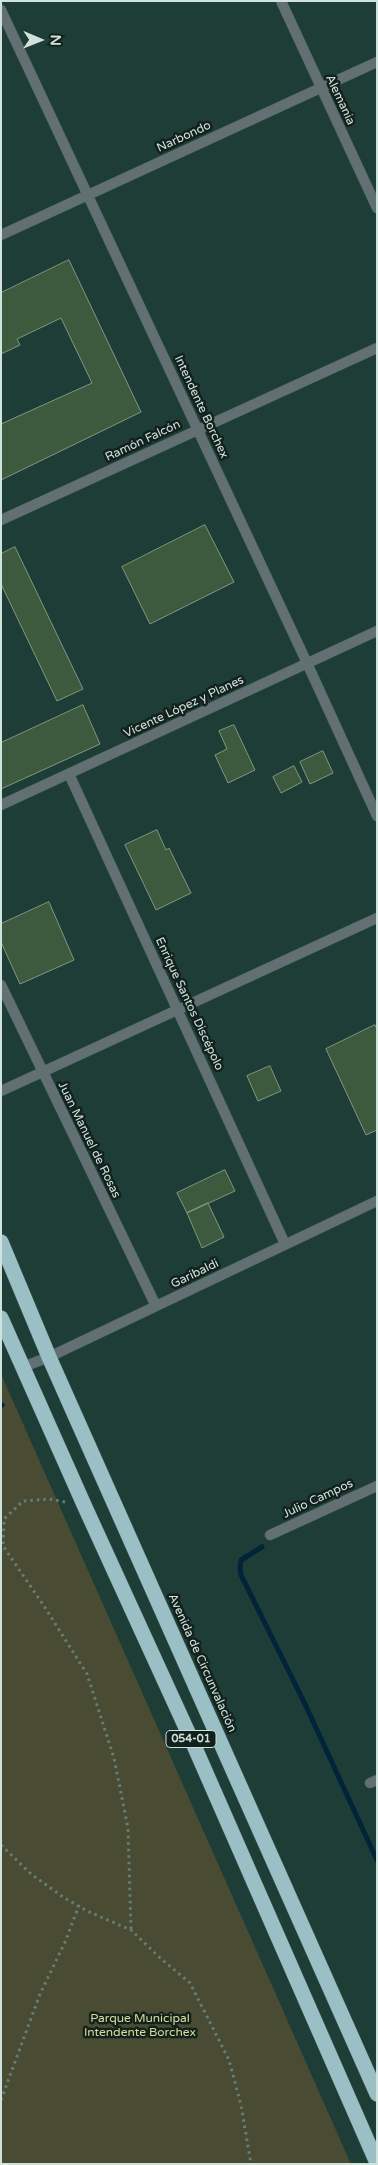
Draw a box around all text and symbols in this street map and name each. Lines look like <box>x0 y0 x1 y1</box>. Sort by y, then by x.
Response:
north arrow <box>15 15 65 65</box>
text: N <box>47 34 64 46</box>
street label: Alemania <box>322 73 358 127</box>
street label: Narbondo <box>155 118 213 156</box>
street label: Intendente Borchex <box>171 353 231 461</box>
street label: Ramón Falcón <box>103 417 183 465</box>
street label: Vicente López y Planes <box>122 673 246 741</box>
street label: Enrique Santos Discépolo <box>152 935 226 1073</box>
street label: Juan Manuel de Rosas <box>55 1080 123 1200</box>
street label: Garibaldi <box>169 1256 221 1292</box>
street label: Julio Campos <box>281 1476 355 1522</box>
street label: Avenida de Circunvalación <box>165 1591 239 1735</box>
road number: 054-01 <box>166 1730 216 1748</box>
park label: Parque Municipal Intendente Borchex <box>84 2012 196 2040</box>

